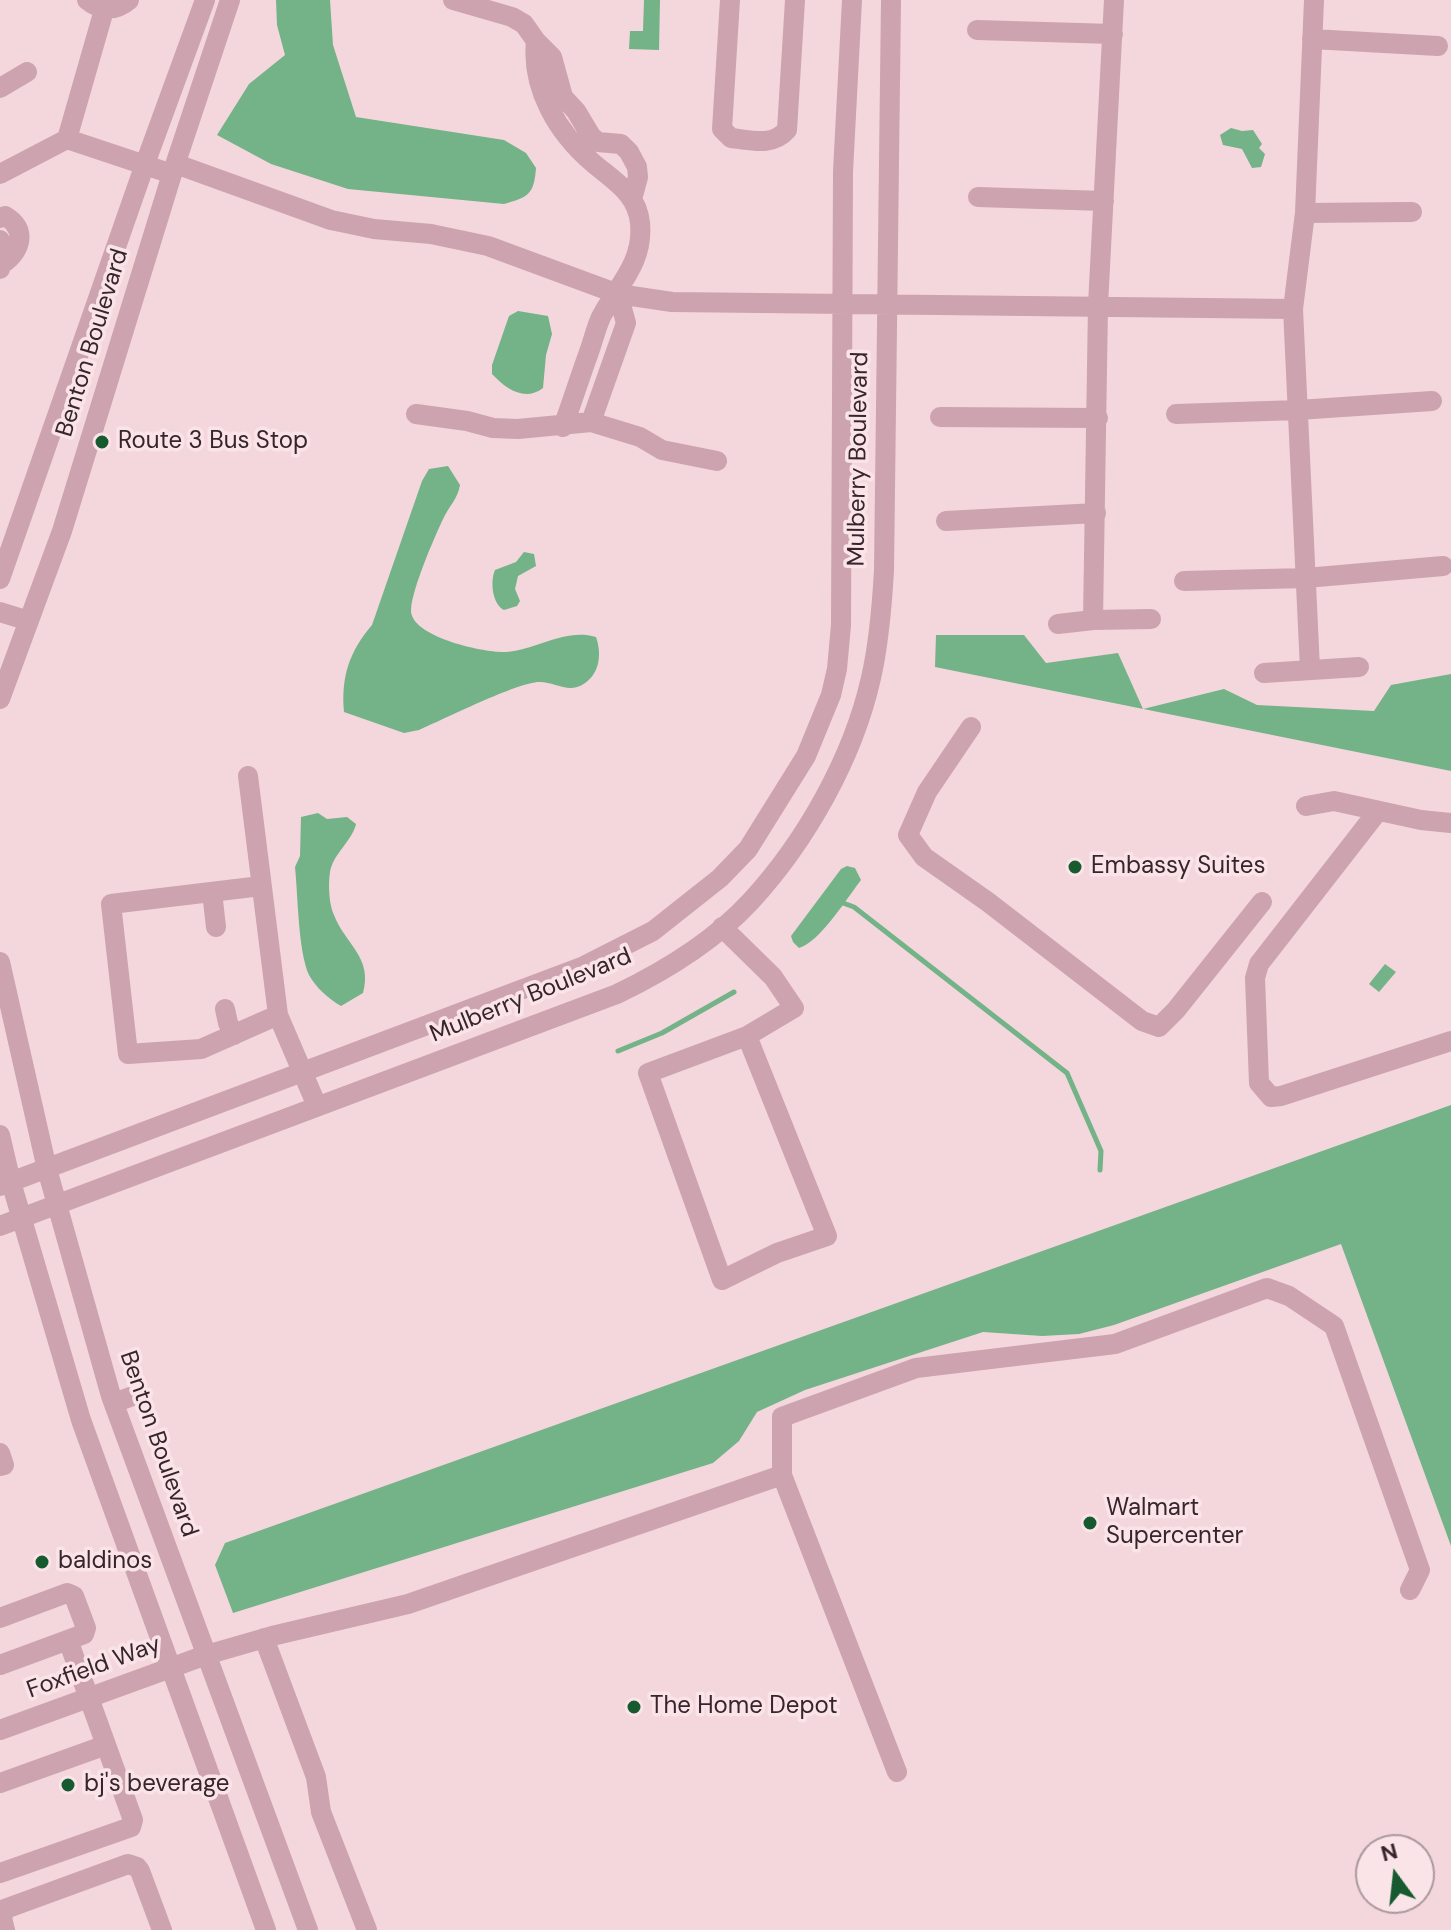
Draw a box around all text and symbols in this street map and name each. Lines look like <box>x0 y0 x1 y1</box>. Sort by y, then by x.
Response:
street label: Benton Boulevard <box>51 246 135 440</box>
street label: Mulberry Boulevard <box>843 351 875 567</box>
place label: Route 3 Bus Stop <box>118 428 308 456</box>
marker: Route 3 Bus Stop <box>93 433 111 451</box>
place label: Embassy Suites <box>1091 853 1266 881</box>
marker: Embassy Suites <box>1066 858 1084 876</box>
street label: Mulberry Boulevard <box>426 942 636 1050</box>
street label: Benton Boulevard <box>113 1347 203 1541</box>
place label: Walmart Supercenter <box>1106 1495 1243 1551</box>
marker: Walmart Supercenter <box>1081 1514 1099 1532</box>
place label: baldinos <box>58 1548 152 1576</box>
marker: baldinos <box>33 1553 51 1571</box>
street label: Foxfield Way <box>23 1631 165 1705</box>
place label: The Home Depot <box>650 1693 838 1721</box>
marker: The Home Depot <box>625 1698 643 1716</box>
place label: bj's beverage <box>84 1771 229 1799</box>
marker: bj's beverage <box>59 1776 77 1794</box>
north arrow <box>1355 1834 1435 1914</box>
text: N <box>1378 1836 1401 1868</box>

